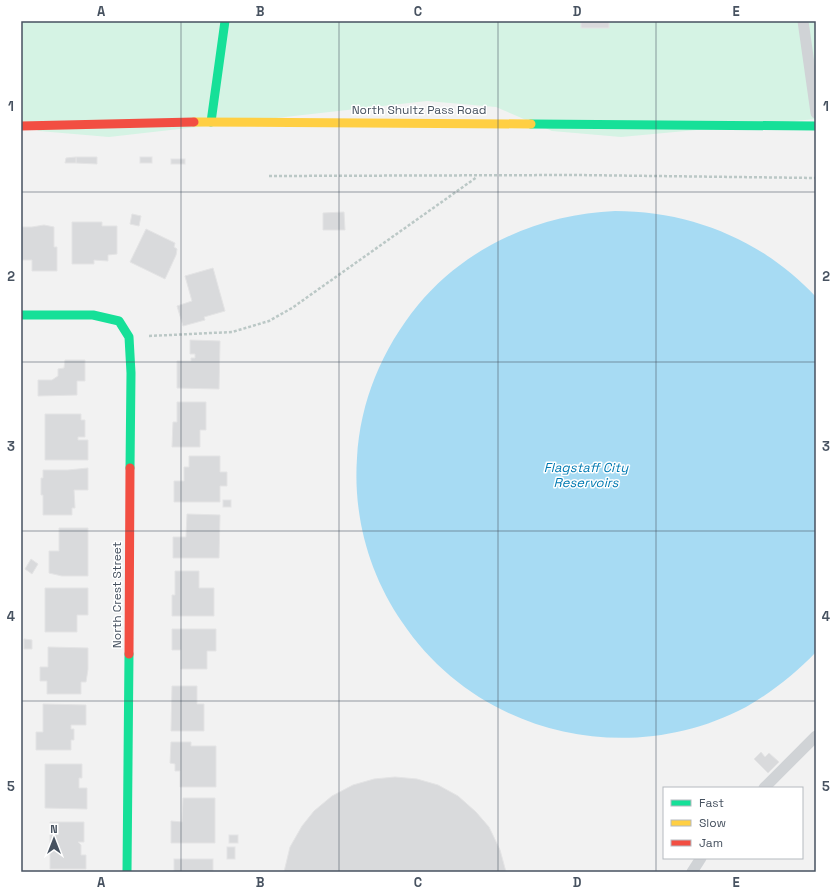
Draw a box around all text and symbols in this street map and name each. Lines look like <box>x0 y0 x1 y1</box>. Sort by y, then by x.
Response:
text: A <box>97 3 106 20</box>
text: B <box>256 3 265 20</box>
text: C <box>414 3 422 20</box>
text: D <box>573 3 582 20</box>
text: E <box>732 3 740 20</box>
text: 1 <box>8 98 14 115</box>
text: 1 <box>823 98 829 115</box>
street label: North Shultz Pass Road <box>352 102 486 118</box>
text: 2 <box>7 268 15 285</box>
text: 2 <box>822 268 830 285</box>
text: 3 <box>7 438 15 455</box>
text: 3 <box>822 438 830 455</box>
water label: Flagstaff City Reservoirs <box>544 459 629 491</box>
street label: North Crest Street <box>109 542 125 648</box>
text: 4 <box>7 608 15 625</box>
text: 4 <box>822 608 830 625</box>
text: 5 <box>7 778 15 795</box>
text: 5 <box>822 778 830 795</box>
legend <box>663 787 803 859</box>
text: Fast <box>699 795 724 811</box>
text: Slow <box>699 815 726 831</box>
north arrow <box>34 819 74 859</box>
text: N <box>50 822 58 836</box>
text: Jam <box>699 835 723 851</box>
text: A <box>97 874 106 891</box>
text: B <box>256 874 265 891</box>
text: C <box>414 874 422 891</box>
text: D <box>573 874 582 891</box>
text: E <box>732 874 740 891</box>

